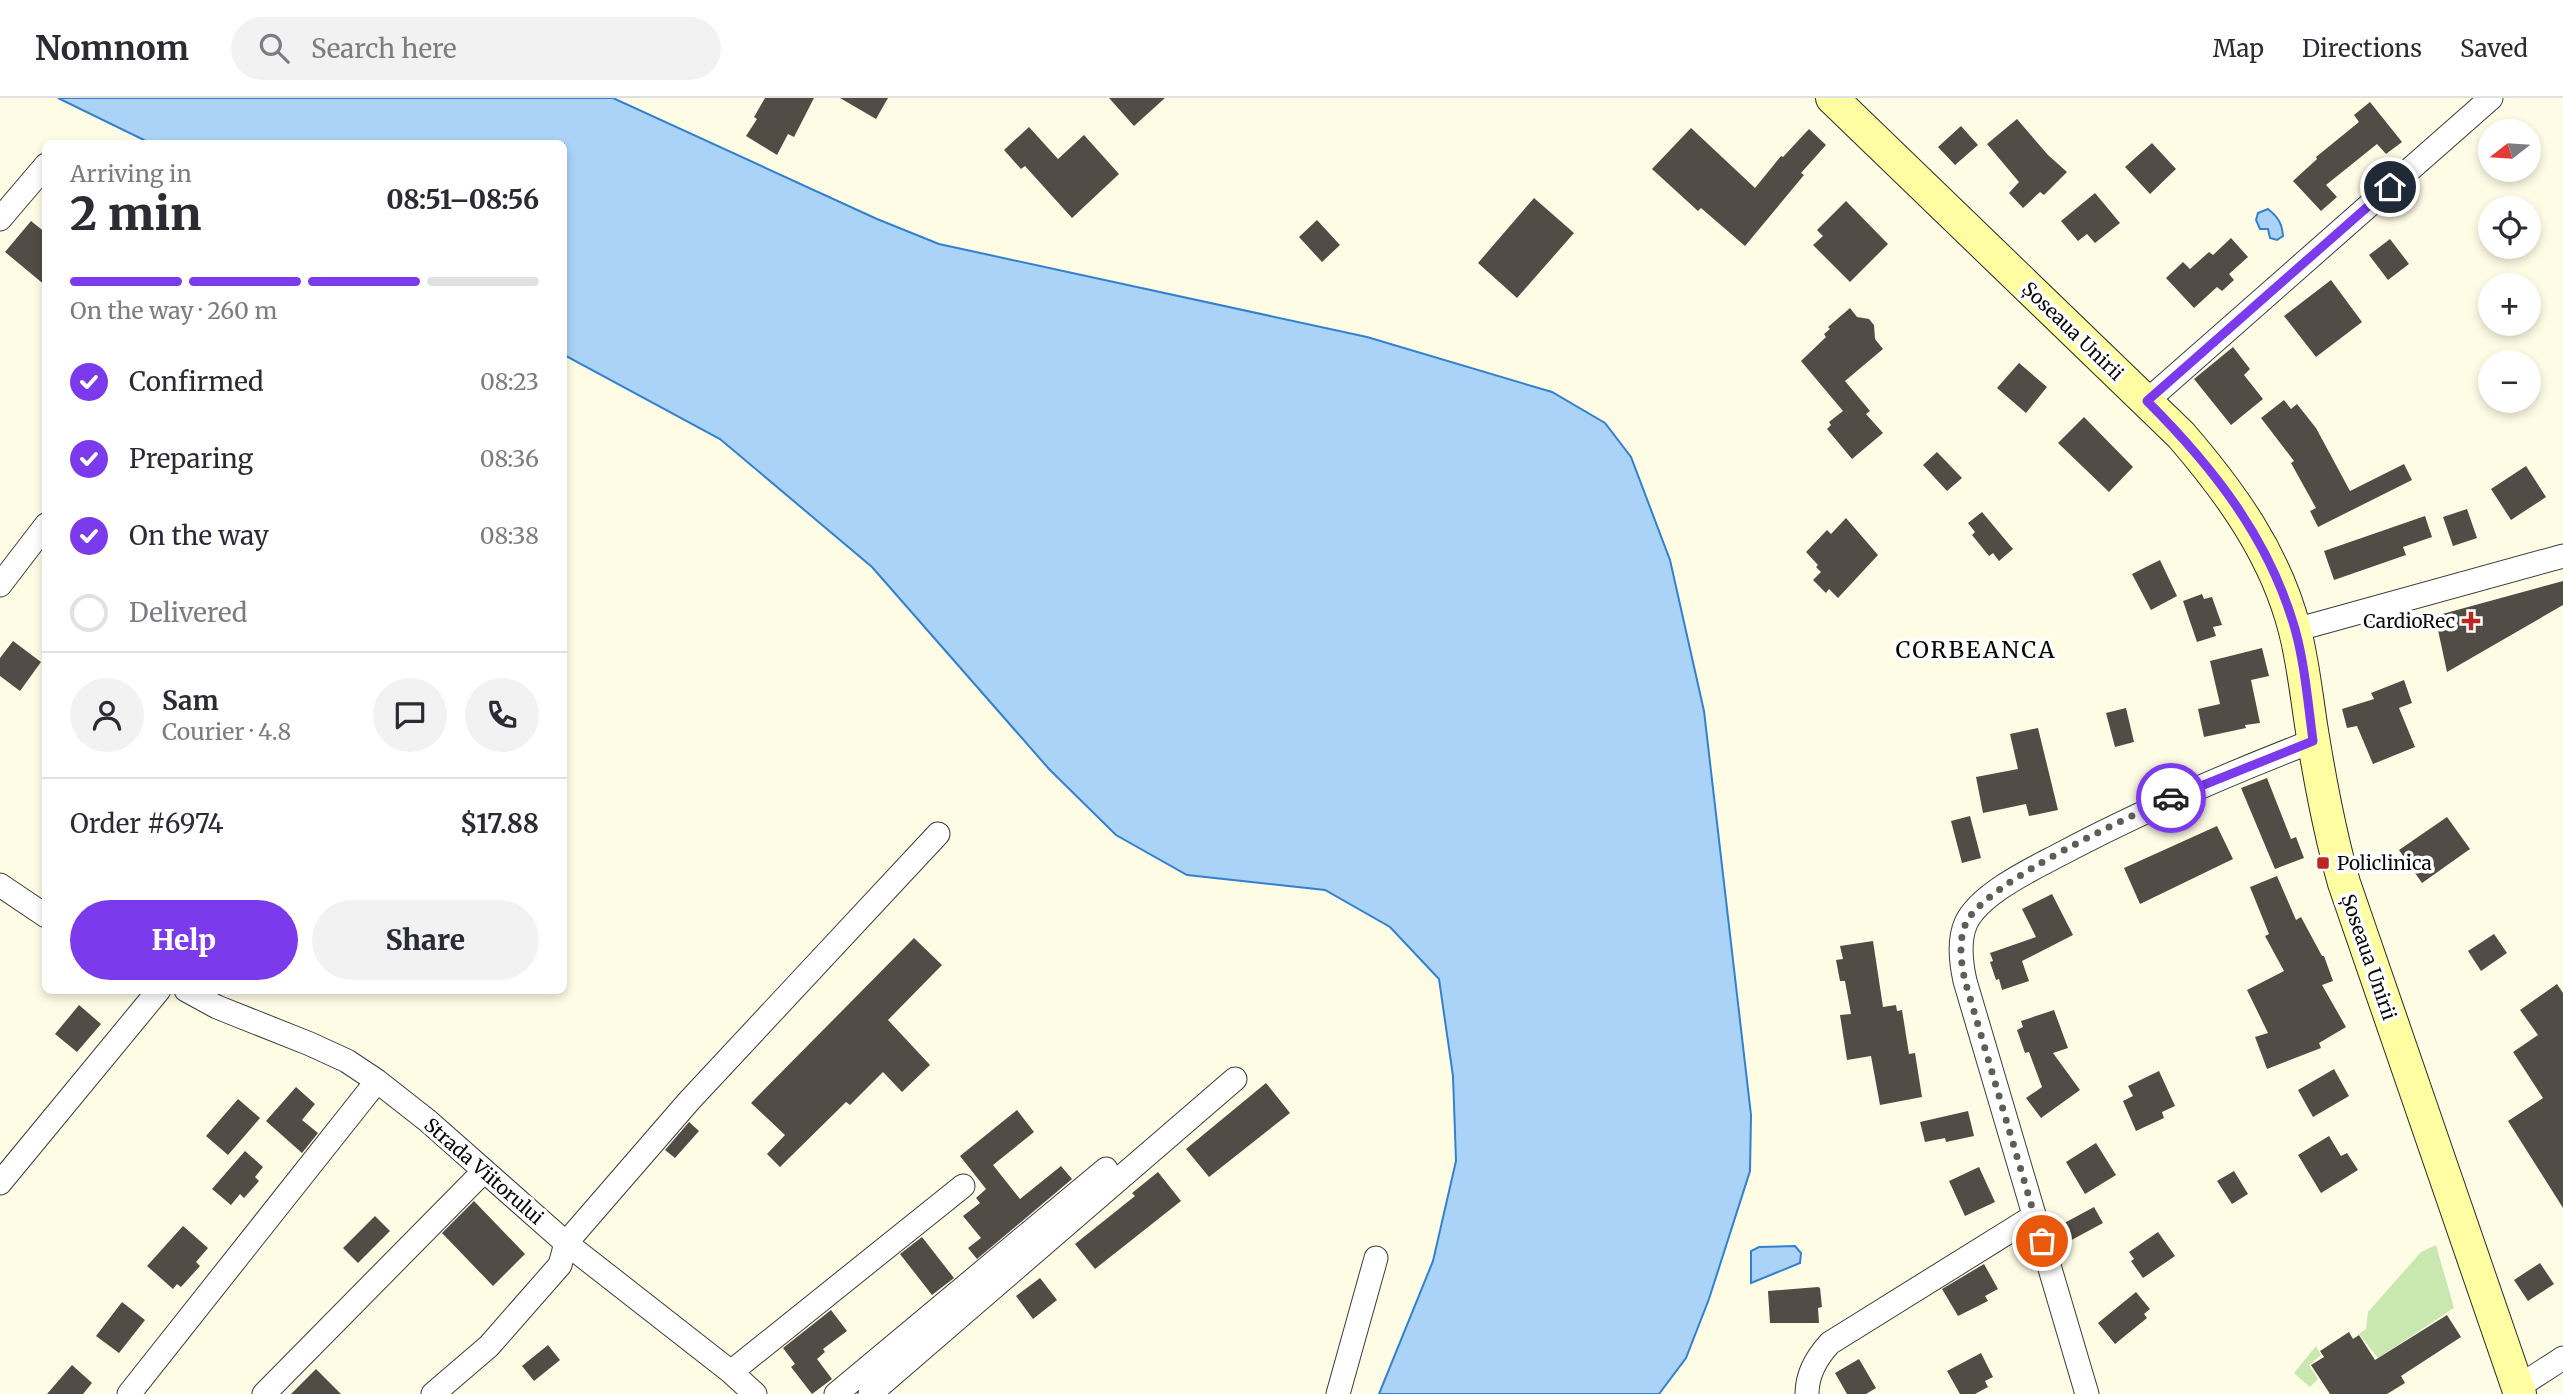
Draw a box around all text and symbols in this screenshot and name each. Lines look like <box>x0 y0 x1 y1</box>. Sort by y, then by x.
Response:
search box <box>231 17 721 80</box>
text: Nomnom <box>35 28 189 69</box>
icon: search <box>255 29 293 67</box>
text: Search here <box>311 32 457 65</box>
text: Map <box>2213 33 2264 64</box>
text: Directions <box>2302 33 2422 64</box>
text: Saved <box>2460 33 2528 64</box>
north arrow <box>2478 119 2541 182</box>
map controls <box>2478 119 2541 413</box>
pin <box>2360 157 2420 217</box>
text: Arriving in <box>70 159 192 188</box>
icon: home <box>2371 168 2409 206</box>
text: 08:51–08:56 <box>386 183 539 216</box>
text: 2 min <box>70 185 202 243</box>
button: locate <box>2478 196 2541 259</box>
button: + <box>2478 273 2541 336</box>
street label: Șoseaua Unirii <box>2017 277 2129 386</box>
text: On the way · 260 m <box>70 296 277 325</box>
button: − <box>2478 350 2541 413</box>
icon: check <box>70 363 108 401</box>
text: Confirmed <box>129 365 264 398</box>
text: 08:23 <box>480 367 539 396</box>
icon: check <box>70 440 108 478</box>
text: Preparing <box>129 442 253 475</box>
text: 08:36 <box>480 444 539 473</box>
icon: check <box>70 517 108 555</box>
text: On the way <box>129 519 269 552</box>
text: 08:38 <box>480 521 539 550</box>
text: Delivered <box>129 596 248 629</box>
place label: CardioRec <box>2363 609 2455 633</box>
marker: CardioRec <box>2461 611 2481 631</box>
district label: CORBEANCA <box>1896 635 2056 664</box>
button: person <box>70 678 144 752</box>
button: chat <box>373 678 447 752</box>
button: phone <box>465 678 539 752</box>
text: Sam <box>162 684 219 717</box>
text: Courier · 4.8 <box>162 717 291 746</box>
courier <box>2136 763 2206 833</box>
icon: car <box>2152 779 2190 817</box>
text: Order #6974 <box>70 807 224 840</box>
text: $17.88 <box>460 807 539 840</box>
place label: Policlinica <box>2337 851 2432 875</box>
marker: Policlinica <box>2315 855 2331 871</box>
street label: Șoseaua Unirii <box>2335 891 2402 1024</box>
button: Help <box>70 900 298 980</box>
button: Share <box>312 900 539 980</box>
street label: Strada Viitorului <box>419 1113 549 1229</box>
pin <box>2012 1211 2072 1271</box>
icon: bag <box>2023 1222 2061 1260</box>

